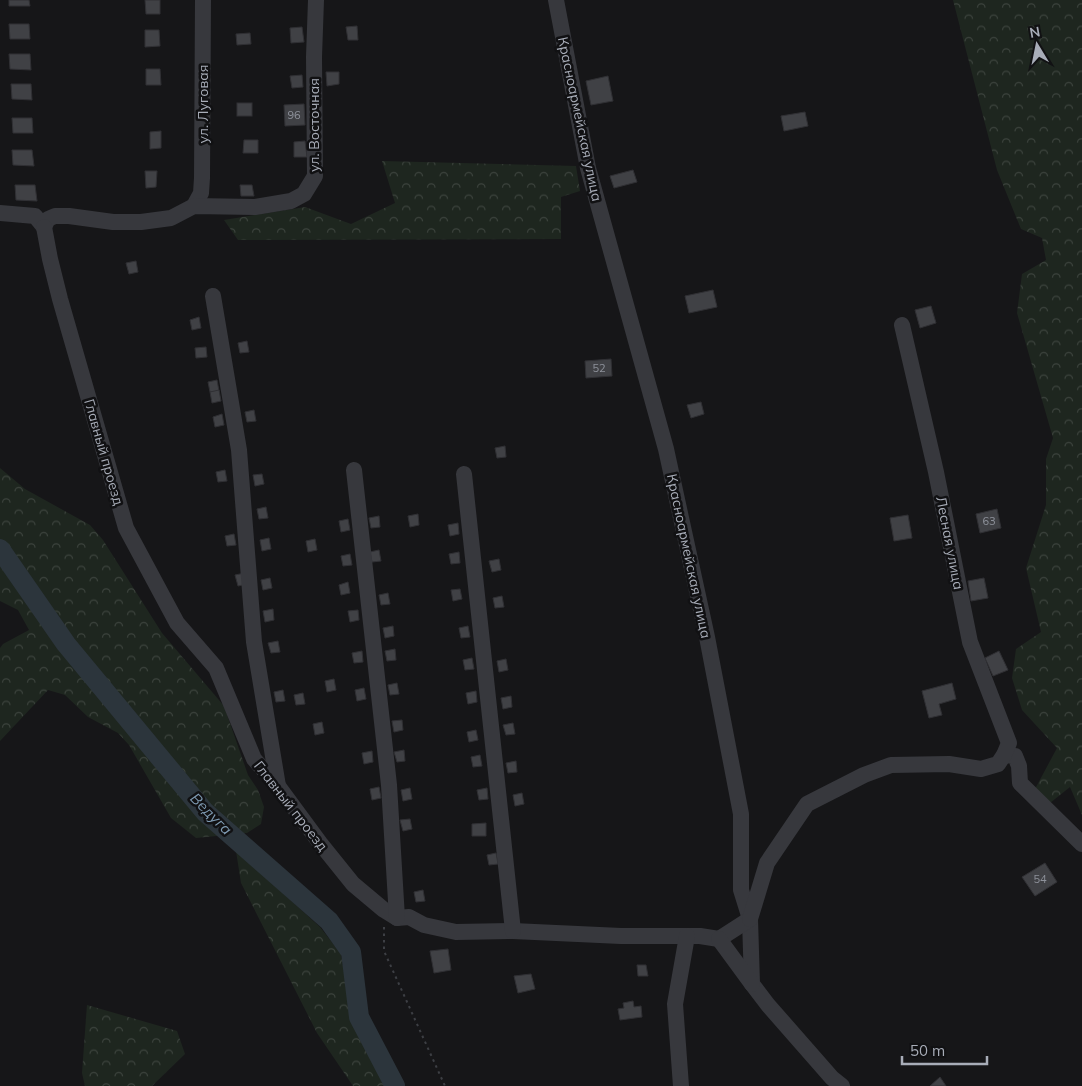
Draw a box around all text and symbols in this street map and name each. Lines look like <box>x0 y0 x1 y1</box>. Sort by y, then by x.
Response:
north arrow <box>1012 20 1062 70</box>
text: N <box>1028 22 1042 42</box>
street label: Красноармейская улица <box>554 35 606 203</box>
street label: ул. Луговая <box>194 65 212 143</box>
street label: ул. Восточная <box>305 78 323 172</box>
house number: 96 <box>287 108 301 122</box>
house number: 52 <box>592 361 606 375</box>
street label: Главный проезд <box>80 397 128 508</box>
street label: Красноармейская улица <box>663 472 715 640</box>
street label: Лесная улица <box>932 495 968 591</box>
house number: 63 <box>982 514 996 528</box>
street label: Главный проезд <box>250 757 332 855</box>
water label: Ведуга <box>186 789 236 839</box>
house number: 54 <box>1033 872 1047 886</box>
scale bar <box>902 1034 987 1066</box>
text: 50 m <box>910 1041 945 1060</box>

